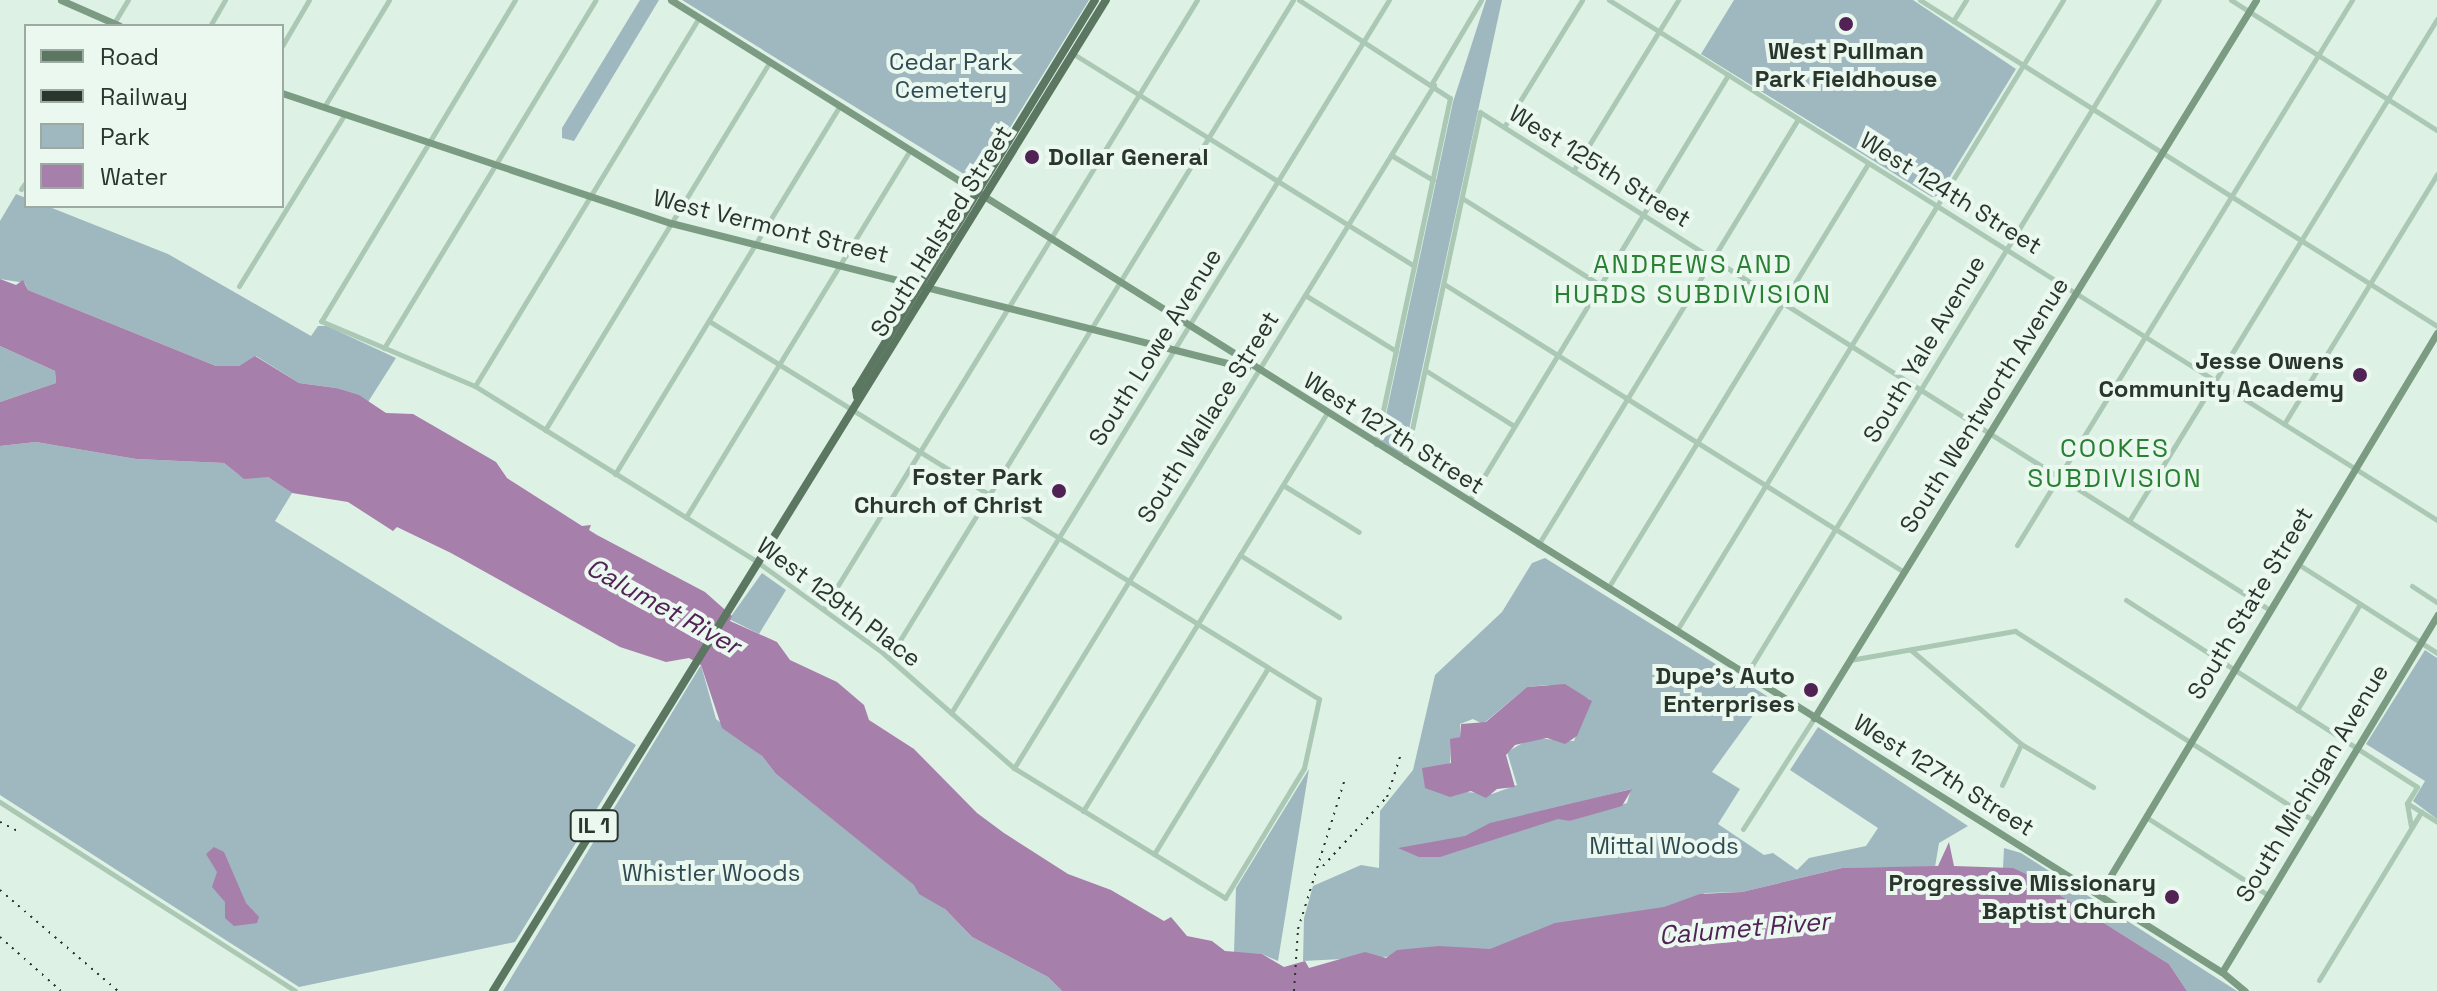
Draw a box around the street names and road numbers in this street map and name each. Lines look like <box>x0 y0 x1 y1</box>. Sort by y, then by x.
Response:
street label: West 125th Street <box>1504 99 1696 233</box>
street label: South Halsted Street <box>864 120 1018 342</box>
street label: West 124th Street <box>1855 126 2047 260</box>
street label: West Vermont Street <box>650 183 892 269</box>
street label: South Lowe Avenue <box>1082 243 1228 451</box>
street label: South Yale Avenue <box>1857 250 1991 448</box>
street label: South Wentworth Avenue <box>1893 272 2075 538</box>
street label: South Wallace Street <box>1131 306 1285 528</box>
street label: West 127th Street <box>1298 366 1490 500</box>
street label: South State Street <box>2181 502 2319 704</box>
street label: West 129th Place <box>751 531 927 673</box>
street label: South Michigan Avenue <box>2229 659 2395 907</box>
street label: West 127th Street <box>1848 708 2040 842</box>
road number: IL 1 <box>568 808 620 844</box>

